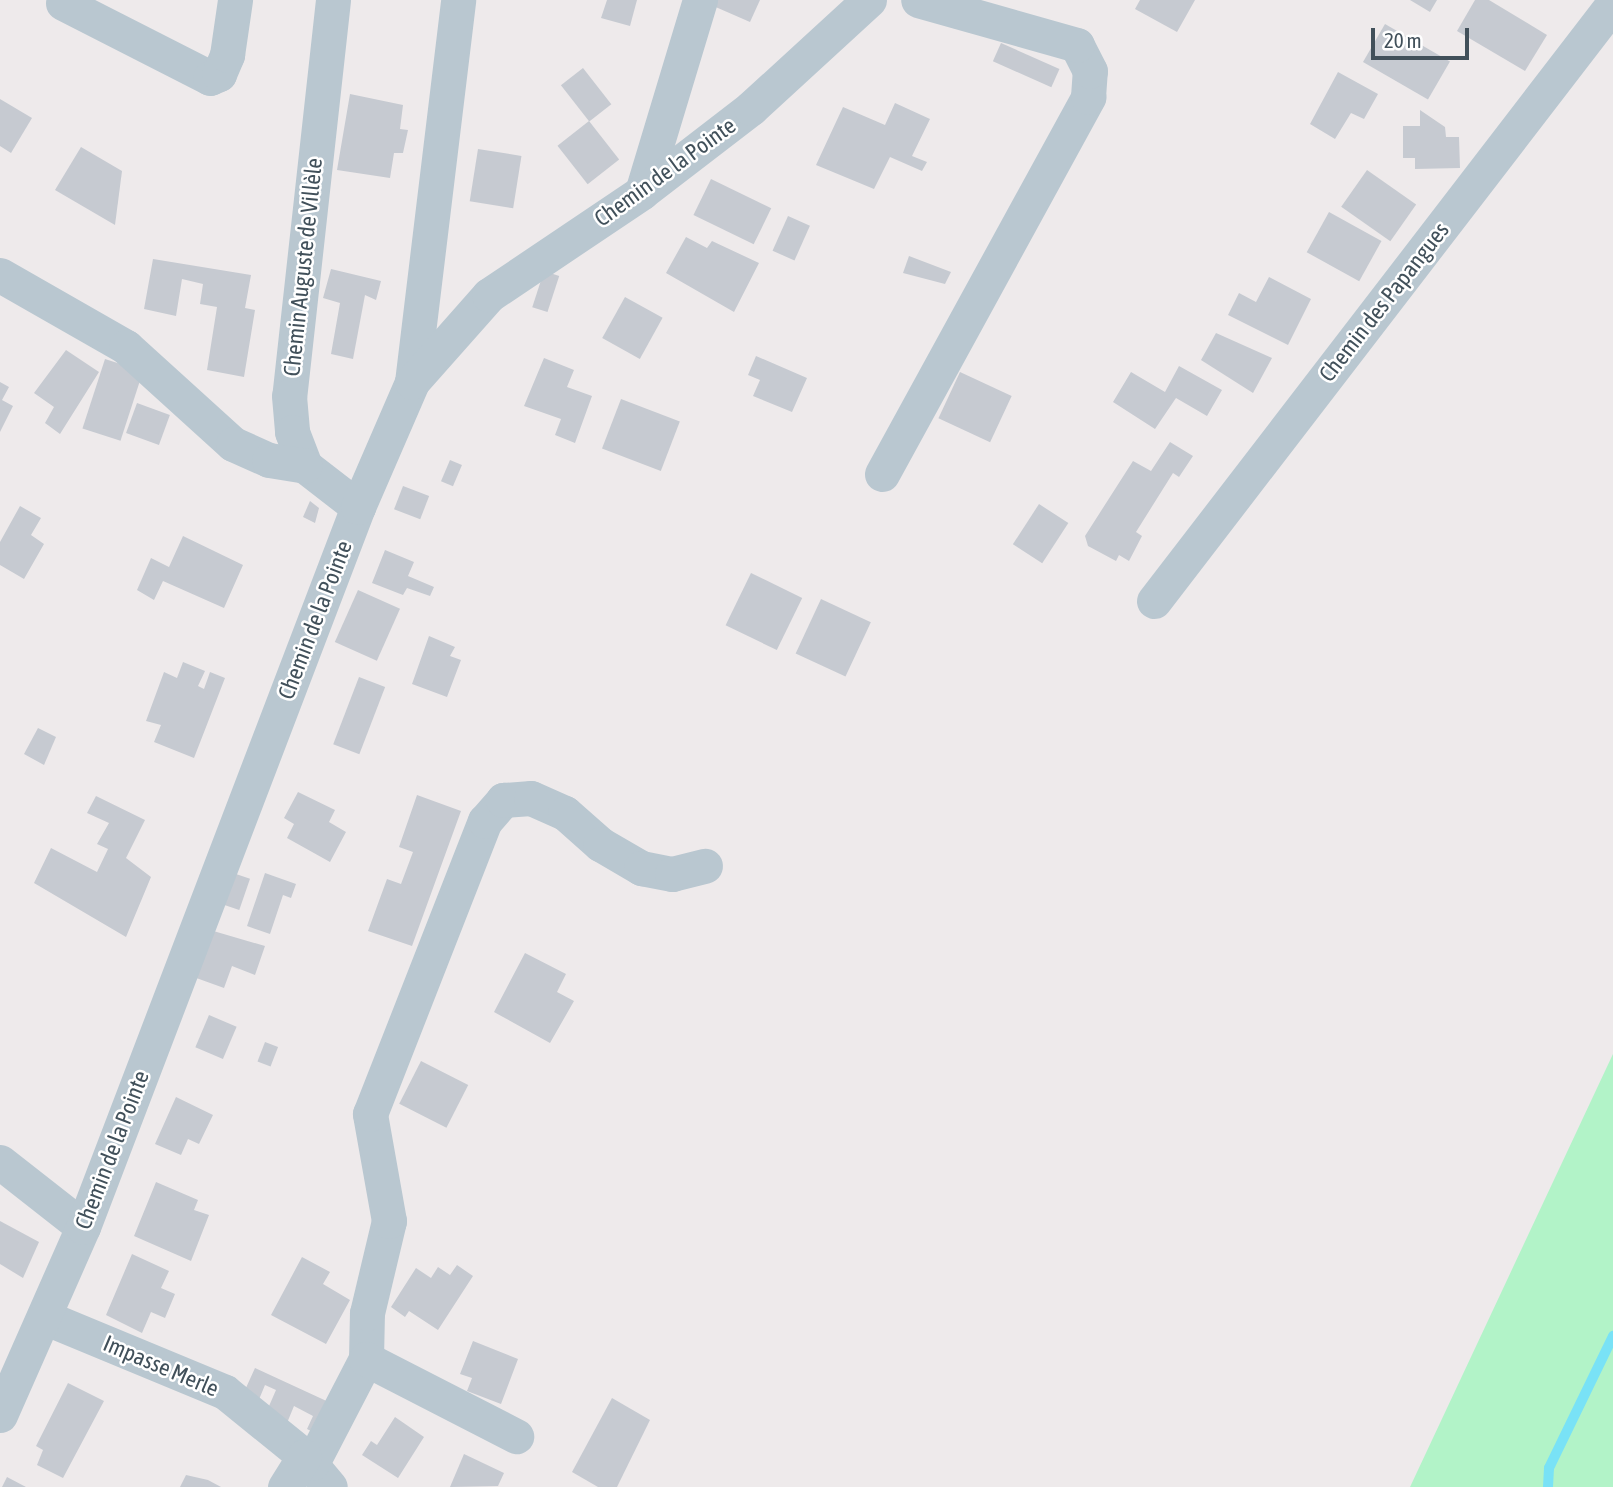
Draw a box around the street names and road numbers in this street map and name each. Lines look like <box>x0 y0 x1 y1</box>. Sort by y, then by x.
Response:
street label: Chemin de la Pointe <box>589 112 741 232</box>
street label: Chemin Auguste de Villèle <box>278 156 328 378</box>
street label: Chemin des Papangues <box>1313 217 1455 387</box>
street label: Chemin de la Pointe <box>272 537 358 703</box>
street label: Chemin de la Pointe <box>69 1067 155 1233</box>
street label: Impasse Merle <box>99 1329 223 1403</box>

